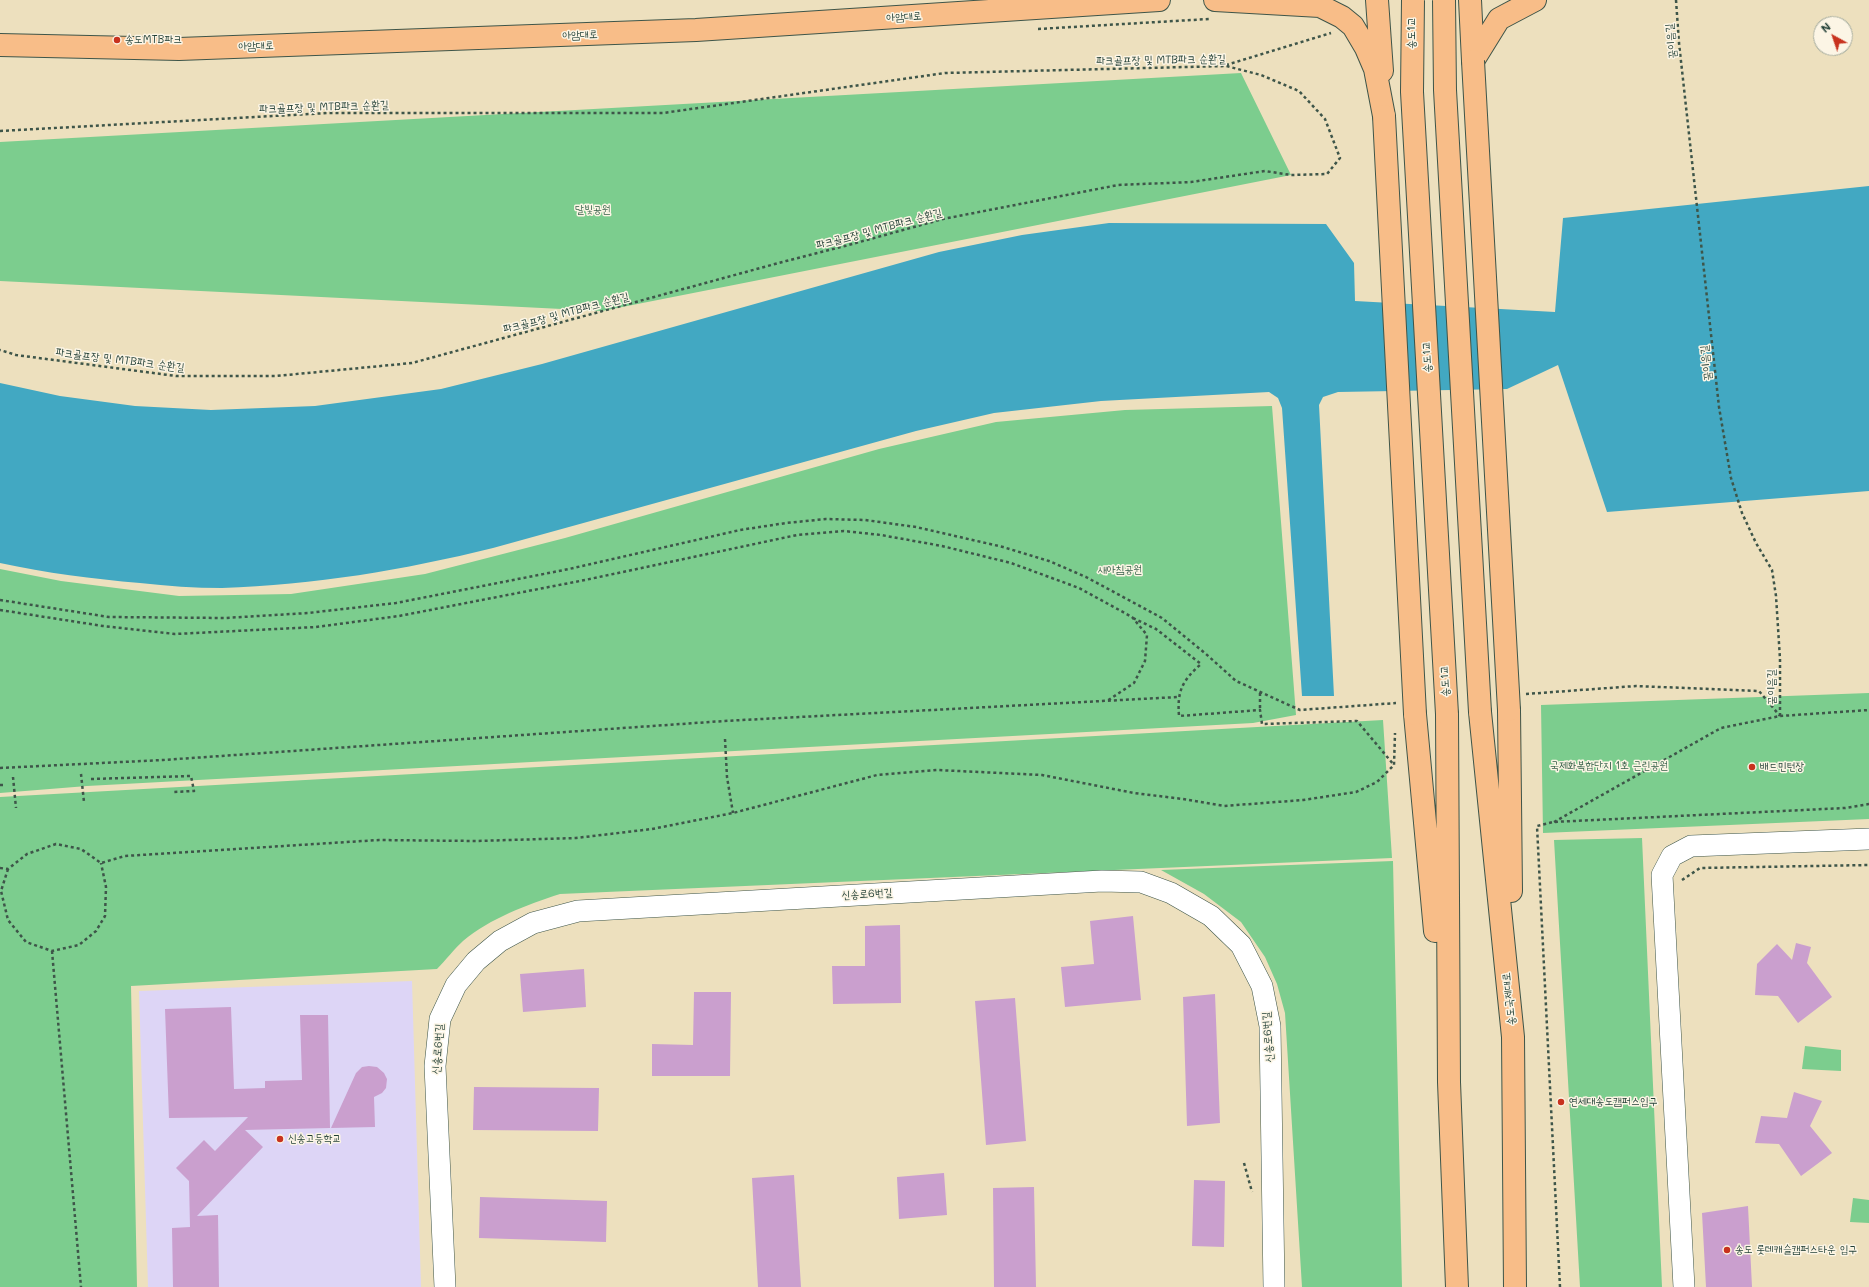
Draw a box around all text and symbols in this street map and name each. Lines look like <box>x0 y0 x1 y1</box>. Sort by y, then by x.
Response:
street label: 아암대로 <box>886 9 922 25</box>
north arrow <box>1813 16 1853 56</box>
street label: 송도1교 <box>1405 17 1419 49</box>
text: N <box>1818 19 1834 36</box>
street label: 꿈이음길 <box>1663 23 1679 59</box>
street label: 아암대로 <box>562 28 598 42</box>
place label: 송도MTB파크 <box>125 33 182 47</box>
marker: 송도MTB파크 <box>112 35 122 45</box>
street label: 아암대로 <box>238 39 274 53</box>
street label: 파크골프장 및 MTB파크 순환길 <box>1096 52 1226 68</box>
street label: 파크골프장 및 MTB파크 순환길 <box>259 98 389 116</box>
park label: 달빛공원 <box>575 203 611 217</box>
street label: 파크골프장 및 MTB파크 순환길 <box>815 206 943 252</box>
street label: 파크골프장 및 MTB파크 순환길 <box>502 290 630 336</box>
street label: 송도1교 <box>1420 341 1434 373</box>
street label: 꿈이음길 <box>1698 345 1714 381</box>
street label: 파크골프장 및 MTB파크 순환길 <box>55 346 185 374</box>
park label: 새아침공원 <box>1098 563 1142 577</box>
street label: 송도1교 <box>1438 665 1452 697</box>
street label: 꿈이음길 <box>1765 669 1779 705</box>
park label: 국제화복합단지 1호 근린공원 <box>1550 759 1668 773</box>
place label: 배드민턴장 <box>1760 760 1804 774</box>
marker: 배드민턴장 <box>1747 762 1757 772</box>
street label: 신송로6번길 <box>841 886 893 902</box>
street label: 송도국제대로 <box>1500 972 1518 1026</box>
street label: 신송로6번길 <box>1260 1011 1276 1063</box>
street label: 신송로6번길 <box>430 1023 446 1075</box>
place label: 연세대송도캠퍼스입구 <box>1569 1095 1658 1109</box>
marker: 연세대송도캠퍼스입구 <box>1556 1097 1566 1107</box>
place label: 신송고등학교 <box>288 1132 341 1146</box>
marker: 신송고등학교 <box>275 1134 285 1144</box>
place label: 송도 롯데캐슬캠퍼스타운 입구 <box>1735 1243 1857 1257</box>
marker: 송도 롯데캐슬캠퍼스타운 입구 <box>1722 1245 1732 1255</box>

